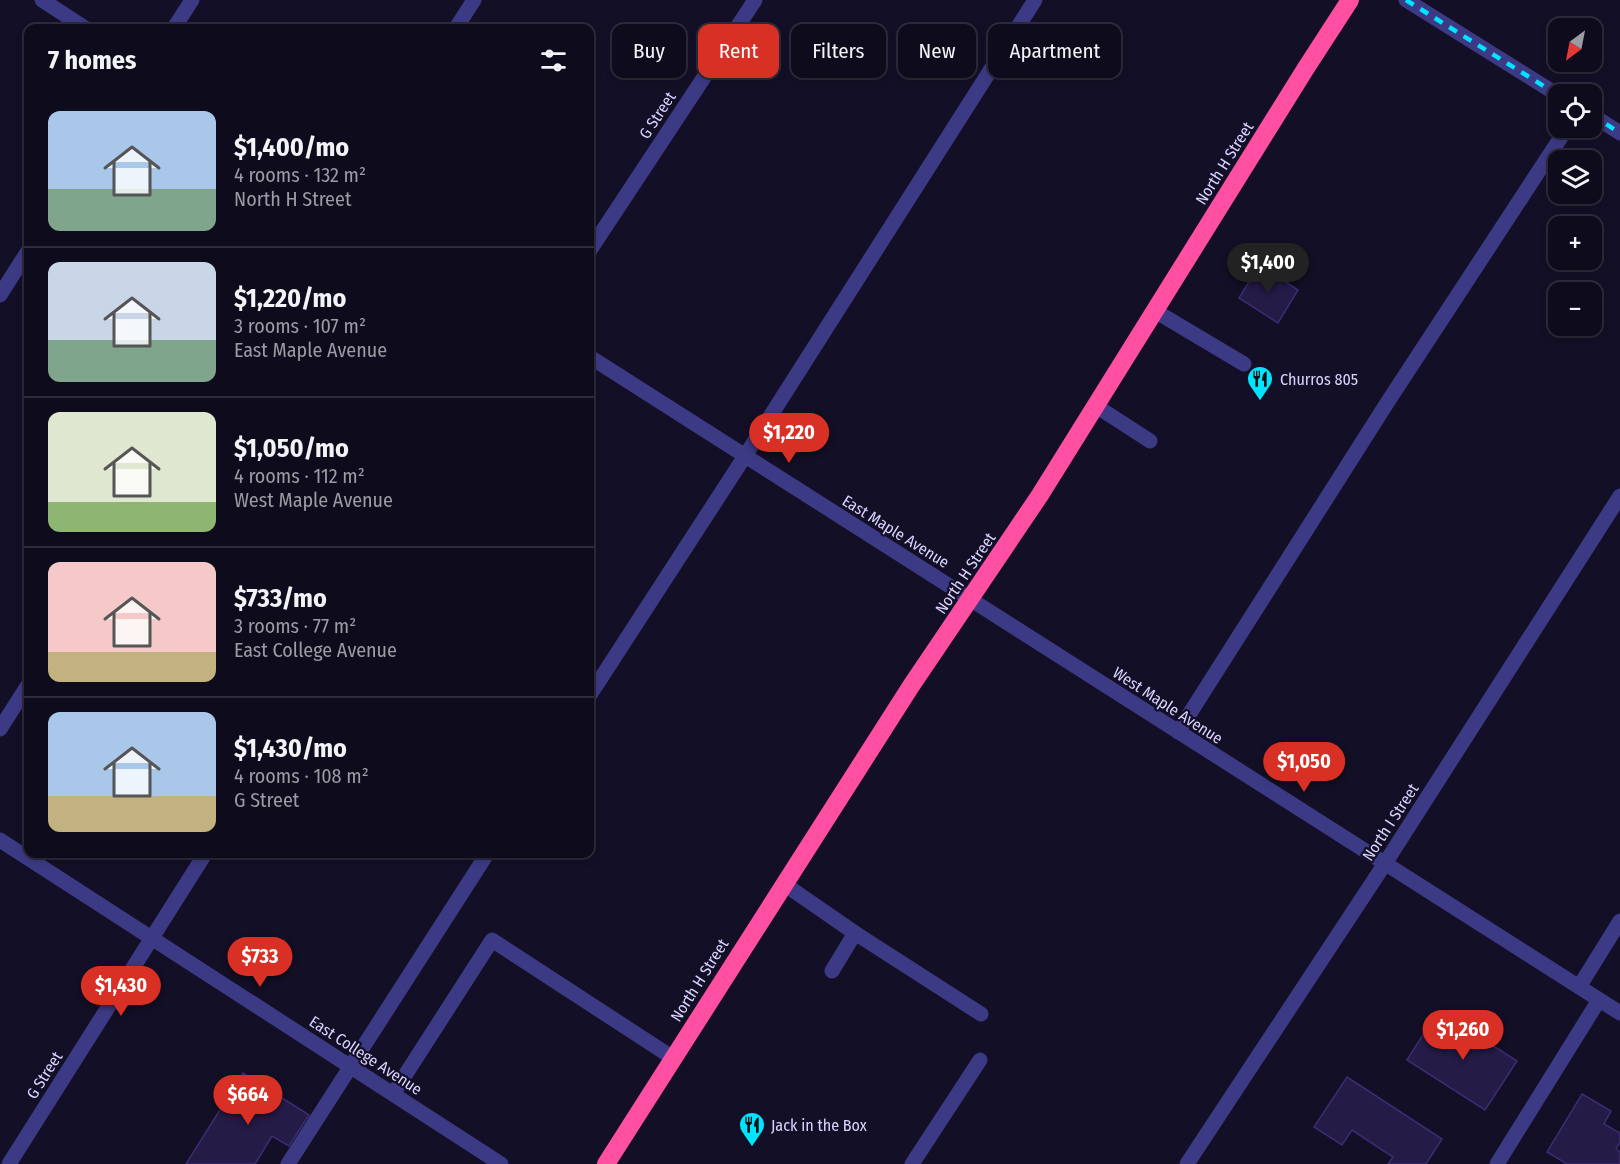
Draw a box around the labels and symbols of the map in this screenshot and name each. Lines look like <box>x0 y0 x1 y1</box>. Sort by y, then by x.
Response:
north arrow <box>1548 18 1602 72</box>
street label: G Street <box>635 88 680 142</box>
street label: North H Street <box>1191 118 1258 208</box>
pin: $1,400 <box>1219 243 1317 294</box>
restaurant icon: Churros 805 <box>1245 364 1275 402</box>
place label: Churros 805 <box>1280 370 1358 389</box>
pin: $1,220 <box>740 413 838 464</box>
street label: East Maple Avenue <box>839 491 953 572</box>
street label: North H Street <box>931 528 1000 618</box>
street label: West Maple Avenue <box>1109 663 1226 748</box>
pin: $1,050 <box>1255 742 1353 793</box>
street label: North I Street <box>1358 779 1423 865</box>
street label: North H Street <box>666 935 733 1025</box>
pin: $733 <box>224 937 296 988</box>
pin: $1,430 <box>72 966 170 1017</box>
pin: $1,260 <box>1414 1010 1512 1061</box>
street label: East College Avenue <box>306 1012 426 1099</box>
street label: G Street <box>23 1047 67 1102</box>
pin: $664 <box>212 1075 284 1126</box>
restaurant icon: Jack in the Box <box>737 1110 767 1148</box>
place label: Jack in the Box <box>771 1116 867 1135</box>

